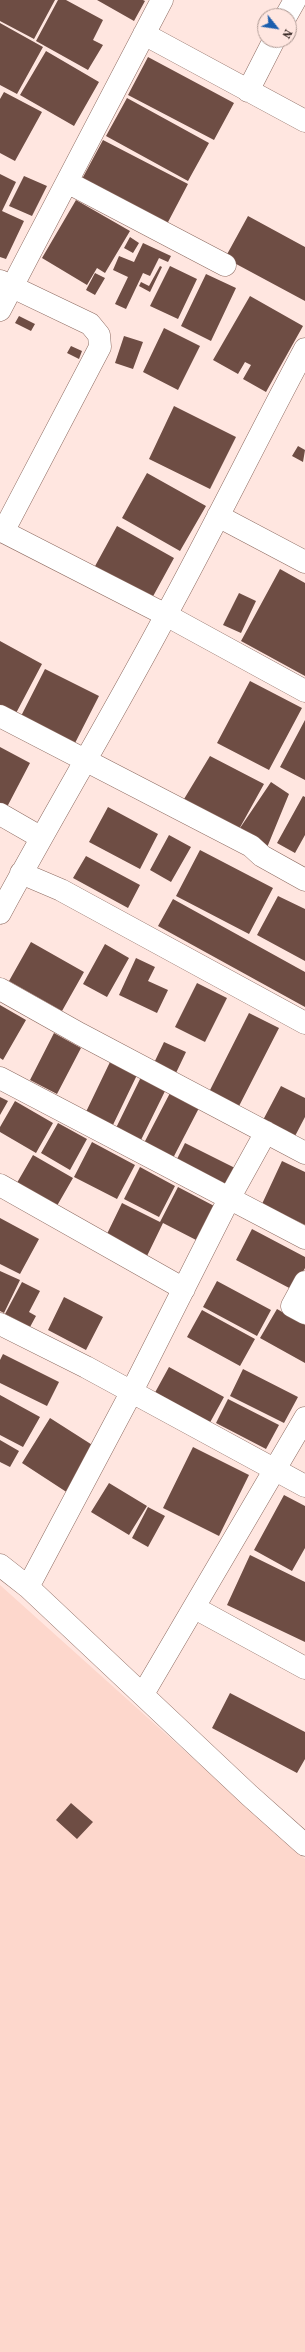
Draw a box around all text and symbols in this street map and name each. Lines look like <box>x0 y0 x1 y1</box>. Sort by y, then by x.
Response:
north arrow <box>257 8 297 48</box>
text: N <box>278 27 295 41</box>

